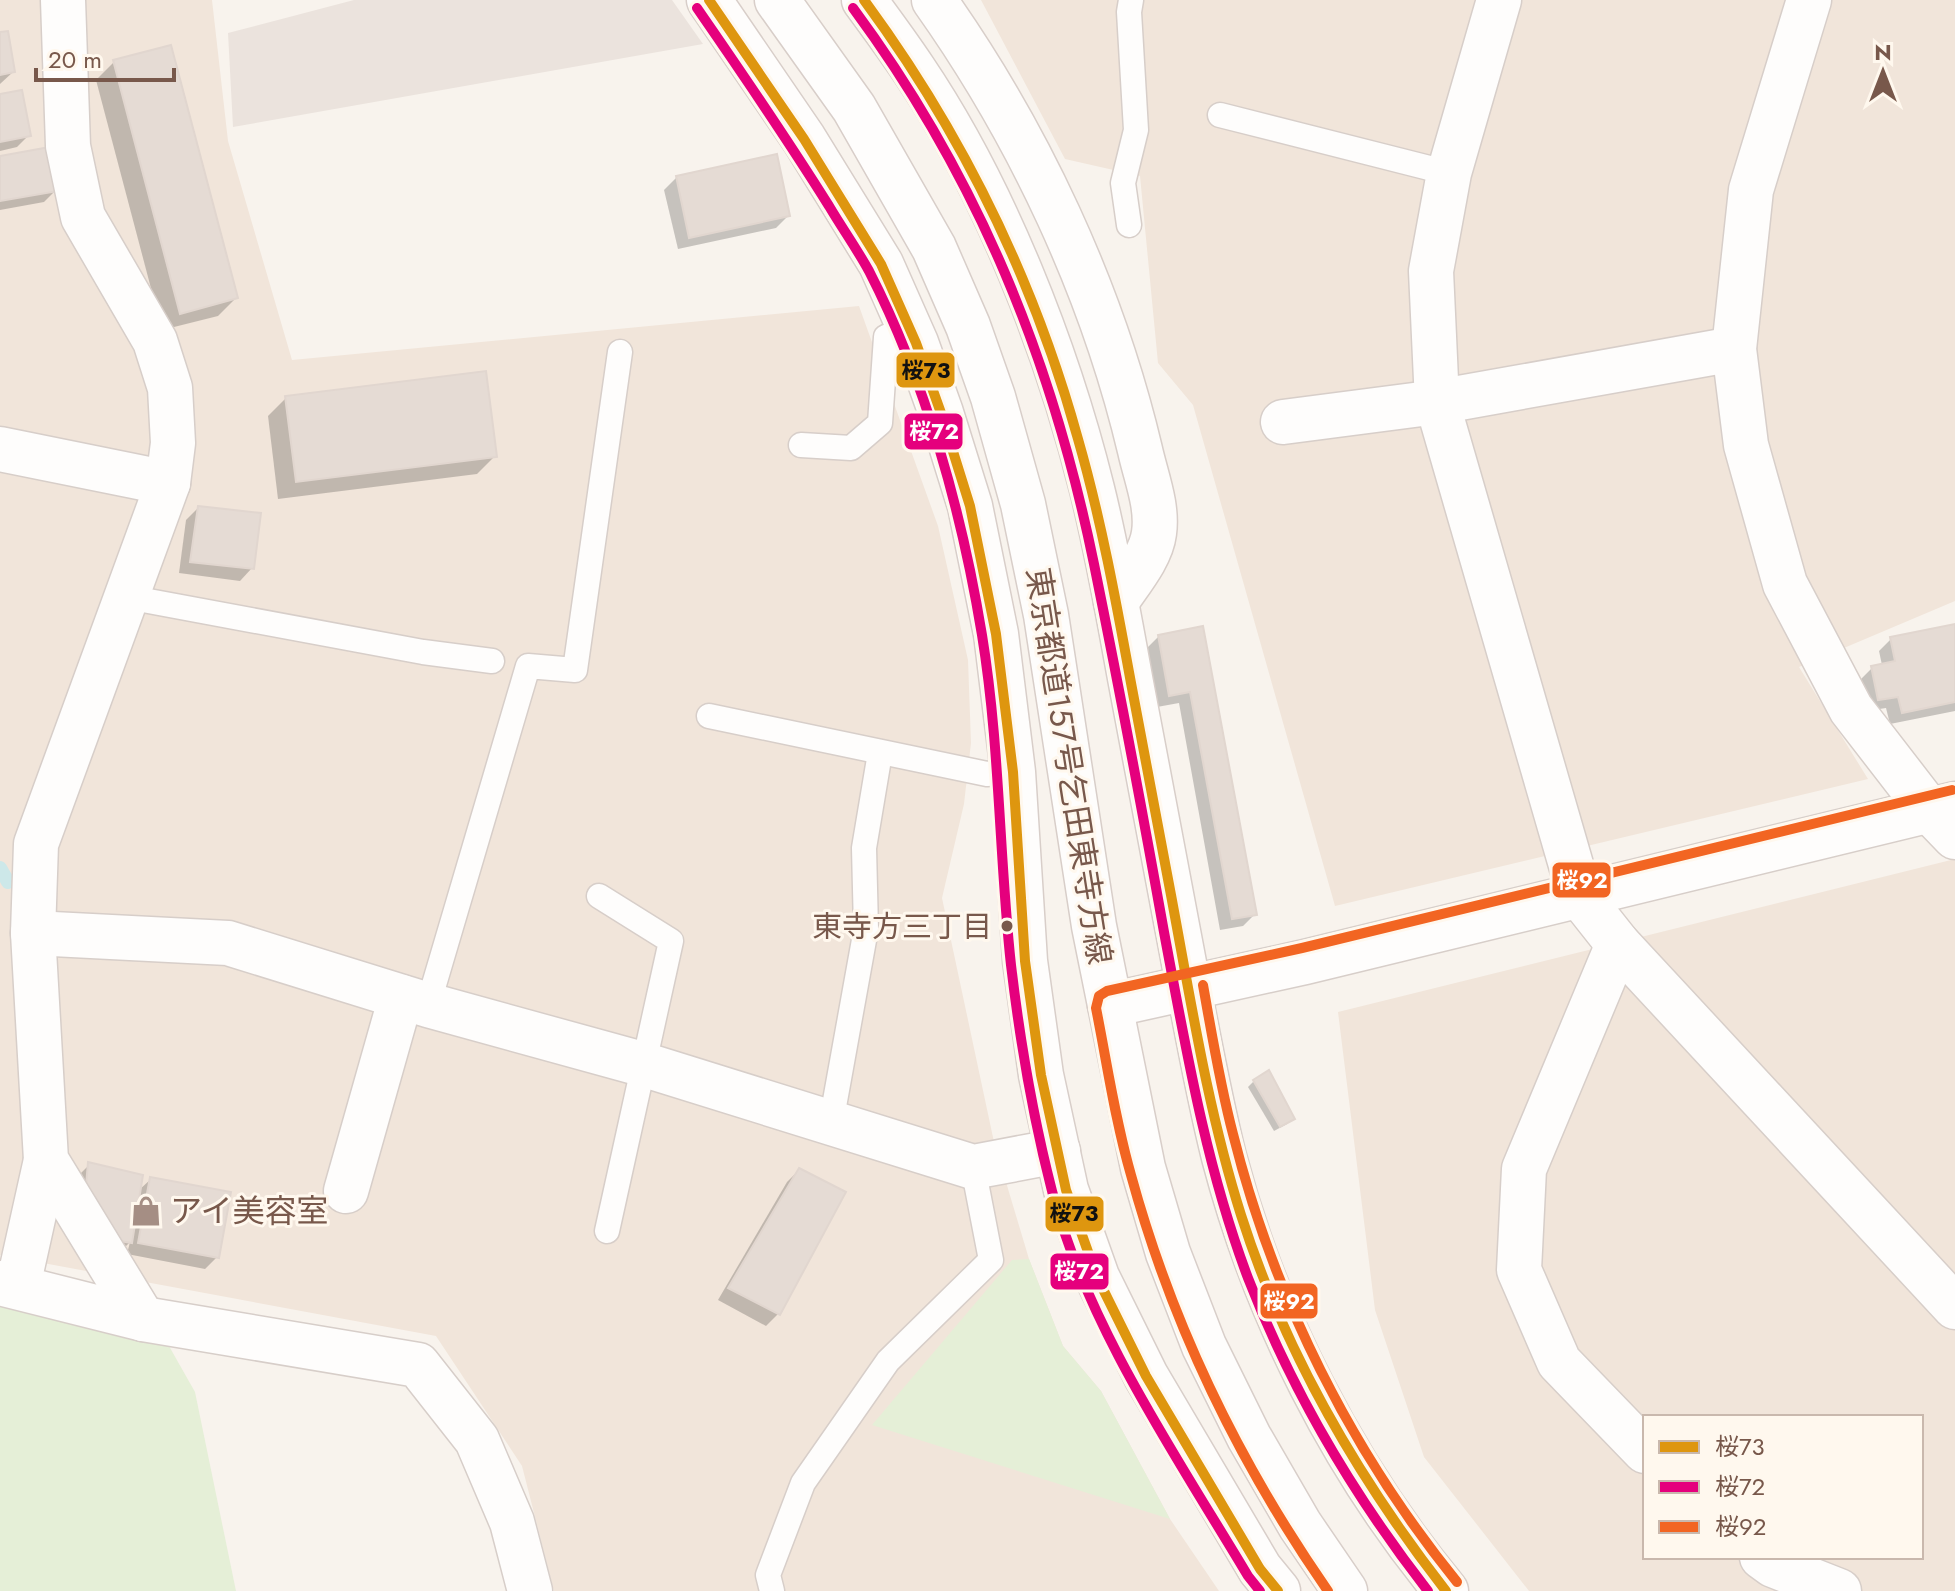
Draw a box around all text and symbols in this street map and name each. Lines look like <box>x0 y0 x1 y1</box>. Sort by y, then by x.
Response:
scale bar <box>36 32 174 82</box>
north arrow <box>1843 32 1923 112</box>
text: N <box>1874 36 1892 68</box>
text: 20 m <box>48 42 102 77</box>
line badge: 桜73 <box>895 351 956 389</box>
text: 桜73 <box>902 354 950 386</box>
line badge: 桜72 <box>903 412 964 451</box>
text: 桜72 <box>909 415 959 447</box>
street label: 東京都道157号乞田東寺方線 <box>1015 564 1123 968</box>
line badge: 桜92 <box>1551 861 1612 899</box>
text: 桜92 <box>1556 864 1608 896</box>
place label: 東寺方三丁目 <box>812 905 992 948</box>
marker: 東寺方三丁目 <box>999 918 1015 934</box>
place label: アイ美容室 <box>170 1188 328 1234</box>
shop icon: アイ美容室 <box>129 1194 163 1228</box>
line badge: 桜73 <box>1044 1195 1105 1233</box>
text: 桜73 <box>1050 1197 1098 1229</box>
line badge: 桜72 <box>1049 1252 1110 1291</box>
text: 桜72 <box>1054 1255 1104 1287</box>
line badge: 桜92 <box>1259 1282 1319 1320</box>
text: 桜92 <box>1263 1285 1315 1317</box>
legend <box>1643 1415 1923 1559</box>
text: 桜73 <box>1715 1429 1765 1464</box>
text: 桜72 <box>1715 1469 1765 1504</box>
text: 桜92 <box>1715 1509 1766 1544</box>

